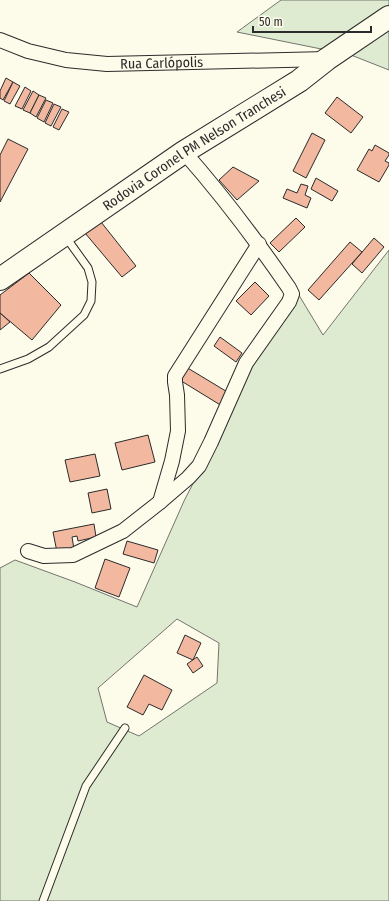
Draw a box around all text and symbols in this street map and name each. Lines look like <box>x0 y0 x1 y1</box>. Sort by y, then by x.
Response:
scale bar <box>253 8 371 34</box>
text: 50 m <box>259 15 283 29</box>
street label: Rua Carlópolis <box>120 53 203 72</box>
street label: Rodovia Coronel PM Nelson Tranchesi <box>99 83 289 214</box>

